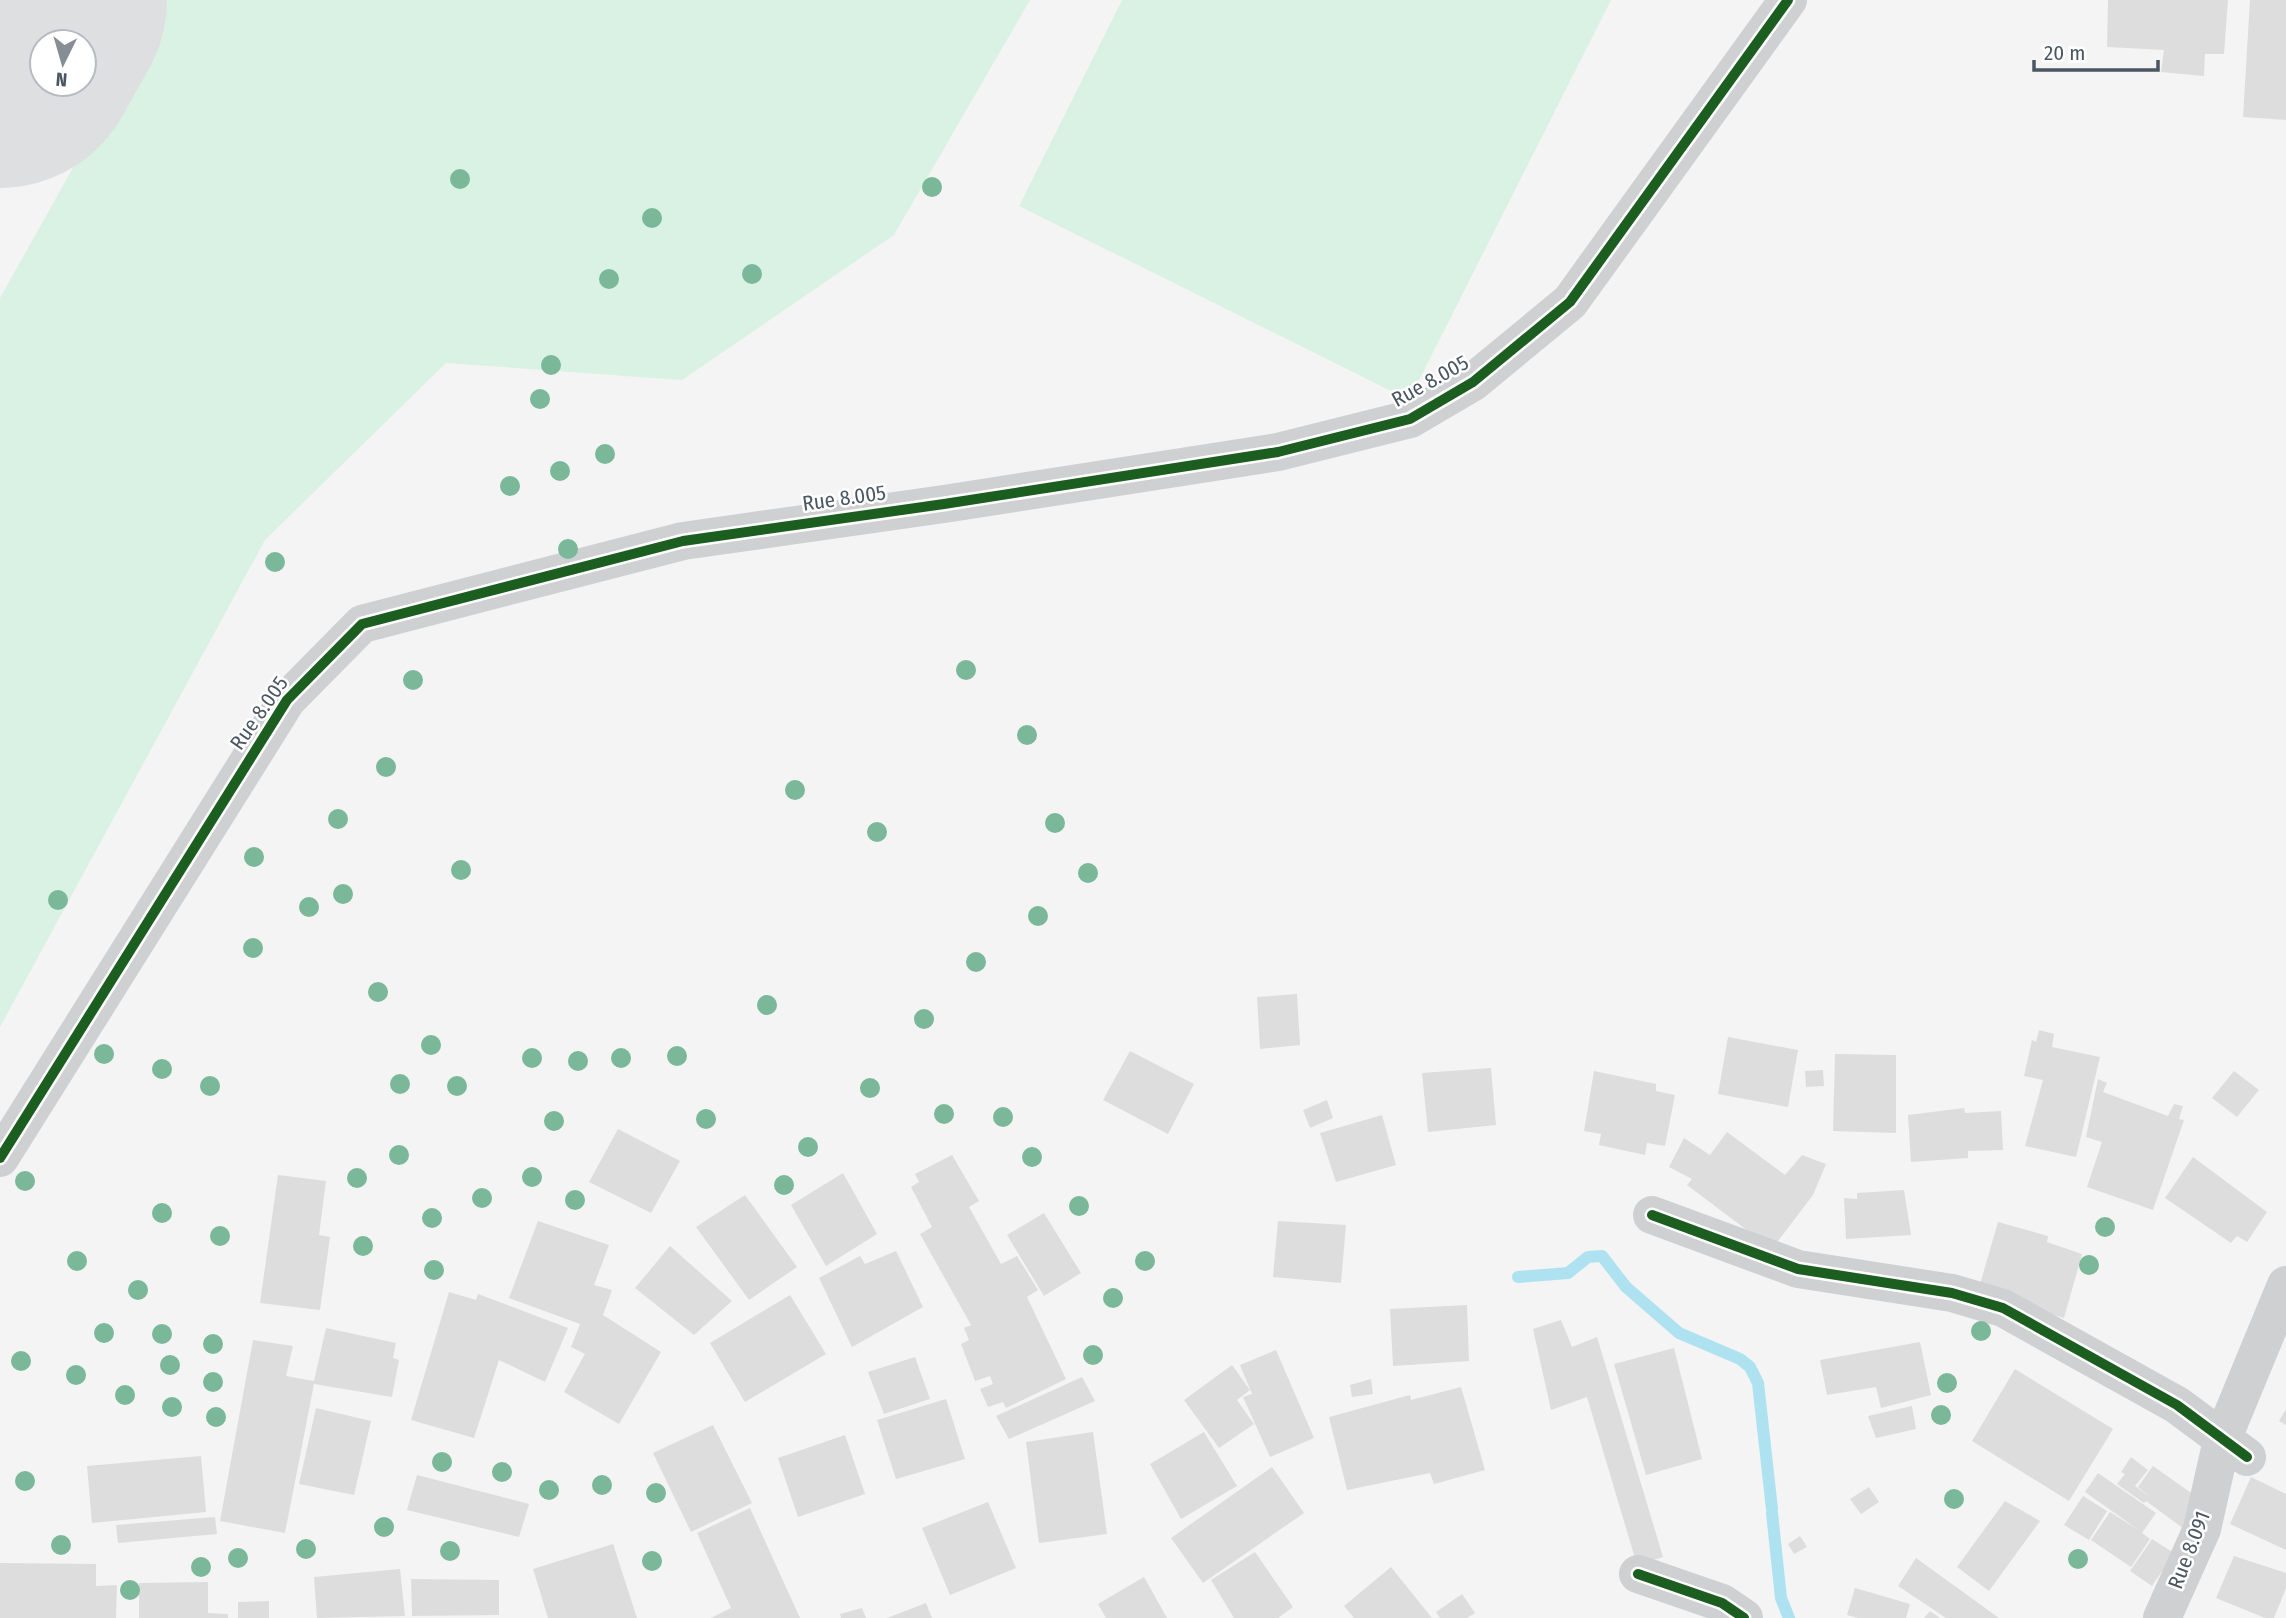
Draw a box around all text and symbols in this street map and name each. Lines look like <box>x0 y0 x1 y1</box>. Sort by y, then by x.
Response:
north arrow <box>28 28 98 98</box>
scale bar <box>2034 28 2158 72</box>
text: 20 m <box>2044 40 2085 66</box>
text: N <box>55 67 68 91</box>
street label: Rue 8.005 <box>1387 349 1473 413</box>
street label: Rue 8.005 <box>801 479 887 517</box>
street label: Rue 8.005 <box>224 671 294 755</box>
street label: Rue 8.091 <box>2162 1507 2216 1593</box>

